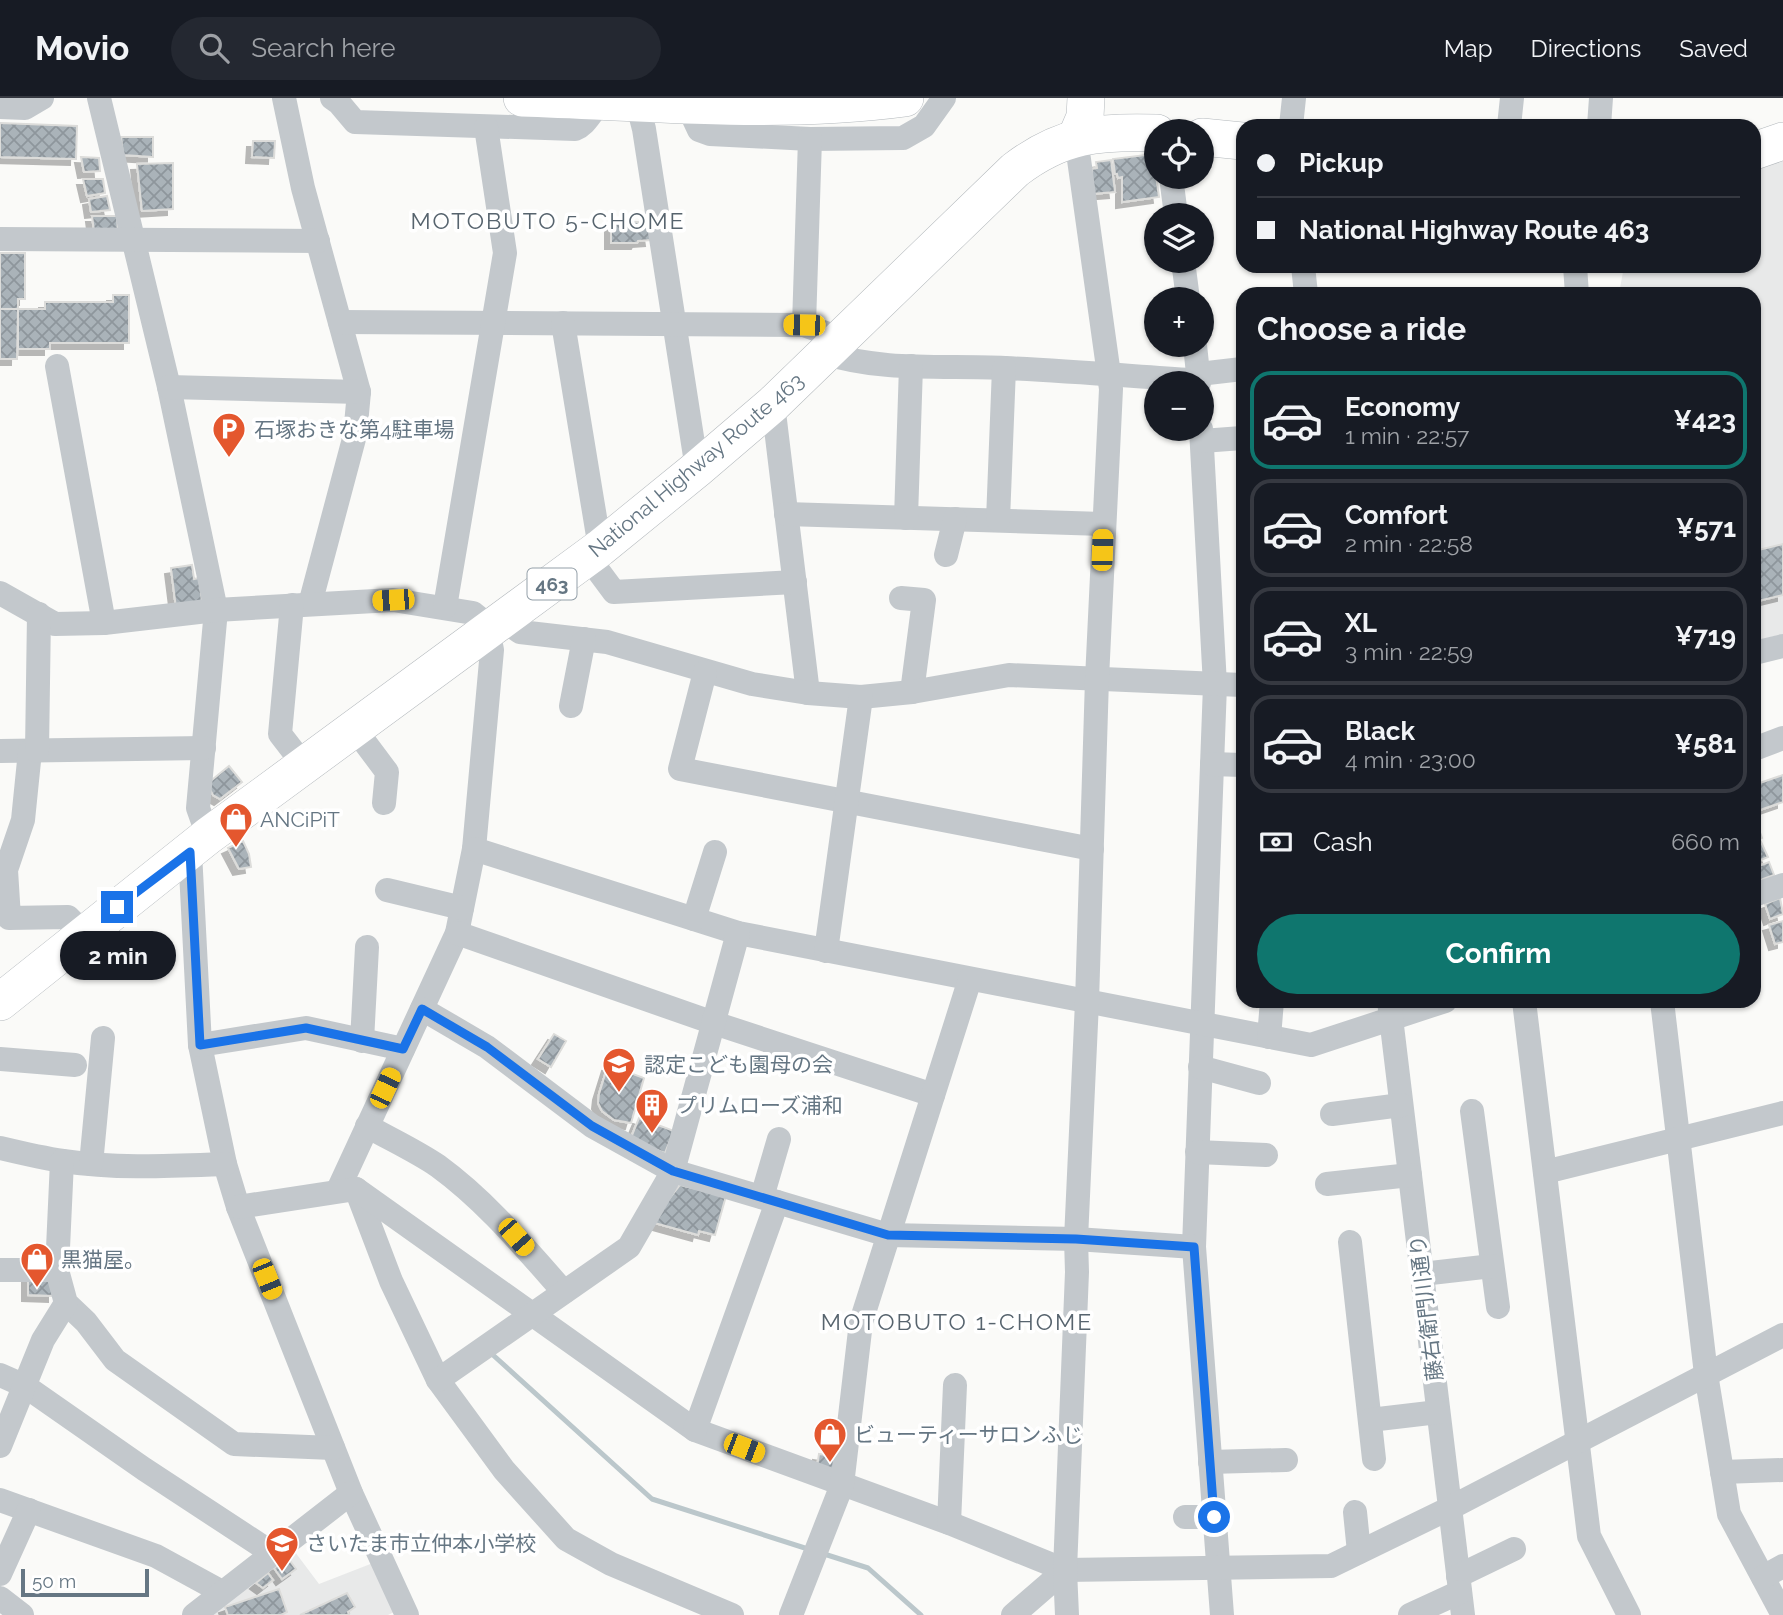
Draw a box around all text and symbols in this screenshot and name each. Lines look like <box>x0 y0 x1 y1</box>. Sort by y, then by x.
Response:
search box <box>171 17 661 80</box>
text: Movio <box>35 29 129 68</box>
icon: search <box>195 29 233 67</box>
text: Search here <box>251 33 396 63</box>
text: Map <box>1444 34 1493 63</box>
text: Directions <box>1531 34 1641 63</box>
text: Saved <box>1679 34 1748 63</box>
map controls <box>1144 119 1214 441</box>
button: locate <box>1144 119 1214 189</box>
text: Pickup <box>1299 148 1384 178</box>
button: layers <box>1144 203 1214 273</box>
district label: MOTOBUTO 5-CHOME <box>410 207 686 234</box>
text: National Highway Route 463 <box>1299 215 1649 245</box>
button: + <box>1144 287 1214 357</box>
text: Choose a ride <box>1257 310 1466 347</box>
car <box>783 314 826 336</box>
street label: National Highway Route 463 <box>583 368 809 562</box>
button: − <box>1144 371 1214 441</box>
icon: car <box>1261 389 1324 452</box>
text: Economy <box>1345 392 1460 422</box>
text: ¥423 <box>1673 405 1736 435</box>
parking icon: 石塚おきな第4駐車場 <box>210 410 248 459</box>
place label: 石塚おきな第4駐車場 <box>254 417 454 442</box>
text: 1 min · 22:57 <box>1345 422 1469 449</box>
icon: car <box>1261 497 1324 560</box>
text: Comfort <box>1345 500 1448 530</box>
text: ¥571 <box>1676 513 1736 543</box>
car <box>1091 529 1114 571</box>
text: 2 min · 22:58 <box>1345 530 1473 557</box>
road number: 463 <box>528 569 576 600</box>
car <box>372 588 415 612</box>
icon: car <box>1261 605 1324 668</box>
text: XL <box>1345 608 1377 638</box>
text: ¥719 <box>1675 621 1736 651</box>
text: 3 min · 22:59 <box>1345 638 1473 665</box>
icon: car <box>1261 713 1324 776</box>
text: Black <box>1345 716 1415 746</box>
text: ¥581 <box>1675 729 1736 759</box>
text: 4 min · 23:00 <box>1345 746 1476 773</box>
shop icon: ANCiPiT <box>217 800 255 849</box>
place label: ANCiPiT <box>260 807 340 832</box>
icon: cash <box>1257 823 1295 861</box>
text: Cash <box>1313 827 1373 857</box>
text: 660 m <box>1671 828 1740 855</box>
route end <box>101 891 133 923</box>
button: Confirm <box>1257 914 1740 994</box>
callout: 2 min <box>59 932 175 980</box>
text: 2 min <box>88 942 148 969</box>
school or university icon: 認定こども園母の会 <box>600 1045 638 1094</box>
place label: 認定こども園母の会 <box>644 1052 833 1077</box>
car <box>367 1065 404 1111</box>
building icon: プリムローズ浦和 <box>633 1086 671 1135</box>
place label: プリムローズ浦和 <box>676 1093 843 1118</box>
car <box>495 1214 538 1260</box>
street label: 藤右衛門川通り <box>1405 1234 1447 1382</box>
shop icon: 黒猫屋。 <box>18 1240 56 1289</box>
place label: 黒猫屋。 <box>61 1247 145 1272</box>
car <box>250 1256 285 1302</box>
district label: MOTOBUTO 1-CHOME <box>821 1308 1093 1335</box>
shop icon: ビューティーサロンふじ <box>811 1415 849 1464</box>
place label: ビューティーサロンふじ <box>854 1422 1083 1447</box>
car <box>721 1431 768 1465</box>
route start <box>1198 1501 1230 1533</box>
school or university icon: さいたま市立仲本小学校 <box>263 1524 301 1573</box>
place label: さいたま市立仲本小学校 <box>306 1531 536 1556</box>
scale bar <box>21 1566 149 1598</box>
text: 50 m <box>32 1570 76 1592</box>

